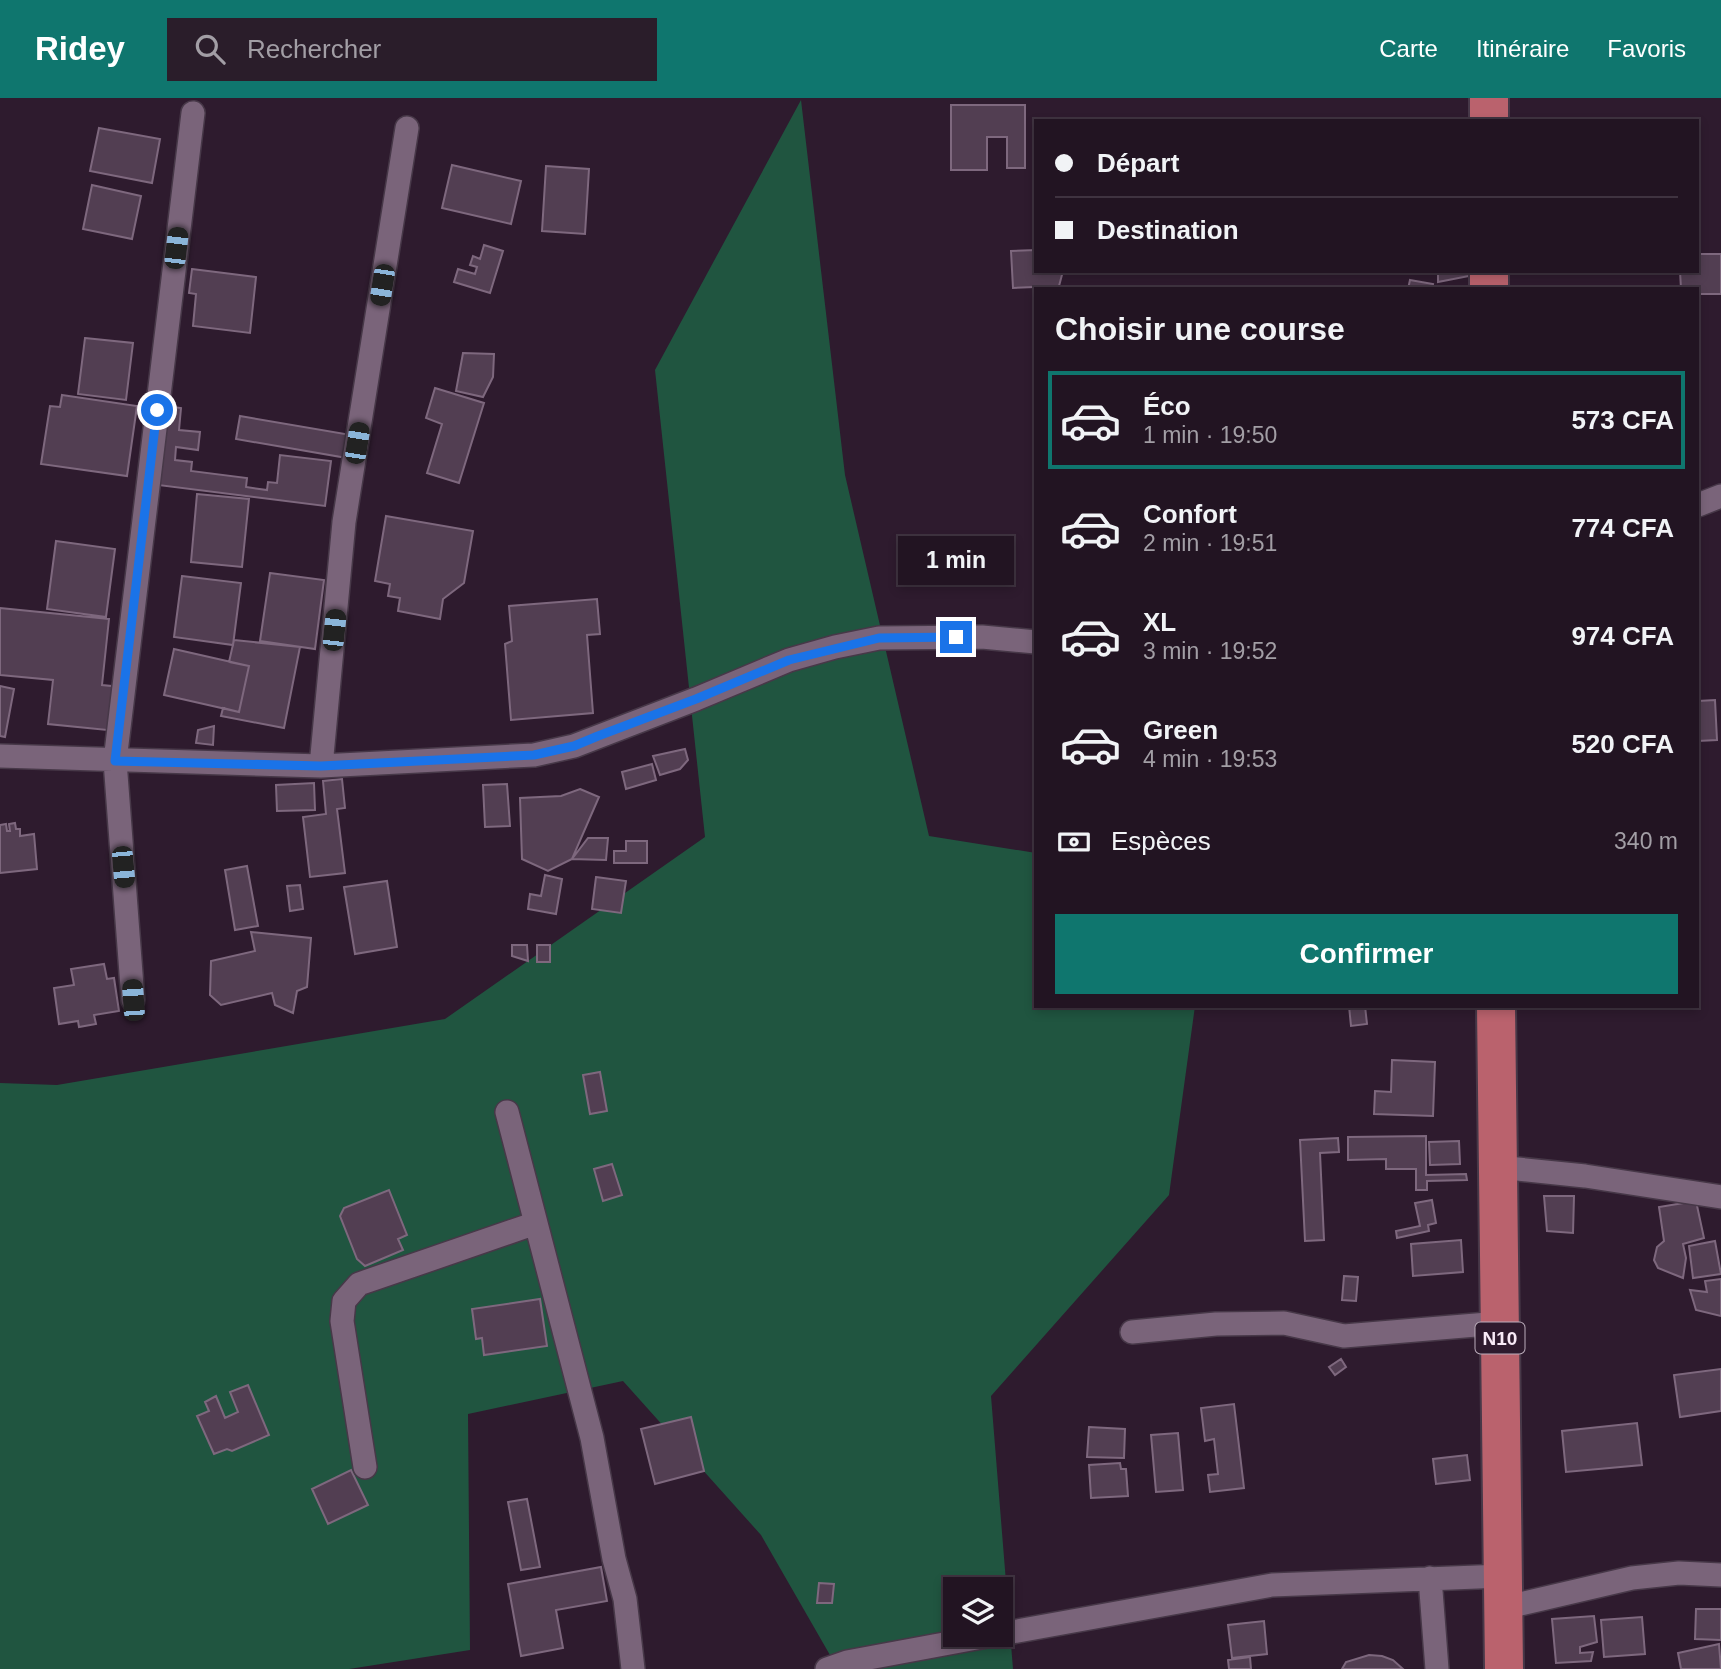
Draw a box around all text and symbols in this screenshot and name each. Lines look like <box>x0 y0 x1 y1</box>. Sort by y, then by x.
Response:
search box <box>167 18 657 81</box>
text: Ridey <box>35 30 125 67</box>
icon: search <box>191 30 229 68</box>
text: Rechercher <box>247 34 381 64</box>
text: Carte <box>1379 35 1438 62</box>
text: Itinéraire <box>1476 35 1569 62</box>
text: Favoris <box>1607 35 1686 62</box>
text: Départ <box>1097 148 1179 178</box>
text: Destination <box>1097 215 1239 245</box>
car <box>164 226 189 270</box>
car <box>369 263 396 307</box>
text: Choisir une course <box>1055 311 1345 347</box>
icon: car <box>1059 389 1122 452</box>
text: Éco <box>1143 391 1191 421</box>
route start <box>141 394 173 426</box>
text: 573 CFA <box>1571 405 1674 435</box>
car <box>344 421 371 465</box>
text: 1 min · 19:50 <box>1143 422 1277 448</box>
icon: car <box>1059 497 1122 560</box>
text: Confort <box>1143 499 1237 529</box>
text: 774 CFA <box>1571 513 1674 543</box>
text: 2 min · 19:51 <box>1143 530 1277 556</box>
callout: 1 min <box>898 536 1014 584</box>
text: 1 min <box>926 547 986 573</box>
icon: car <box>1059 605 1122 668</box>
text: XL <box>1143 607 1176 637</box>
car <box>322 608 347 652</box>
route end <box>940 621 972 653</box>
text: 974 CFA <box>1571 621 1674 651</box>
text: 3 min · 19:52 <box>1143 638 1277 664</box>
icon: car <box>1059 713 1122 776</box>
text: Green <box>1143 715 1218 745</box>
text: 520 CFA <box>1571 729 1674 759</box>
text: 4 min · 19:53 <box>1143 746 1277 772</box>
icon: cash <box>1055 823 1093 861</box>
text: Espèces <box>1111 826 1211 856</box>
text: 340 m <box>1614 828 1678 854</box>
car <box>111 845 136 889</box>
button: Confirmer <box>1055 914 1678 994</box>
car <box>122 978 145 1022</box>
road number: N10 <box>1476 1322 1524 1354</box>
map controls <box>943 1577 1013 1647</box>
button: layers <box>943 1577 1013 1647</box>

